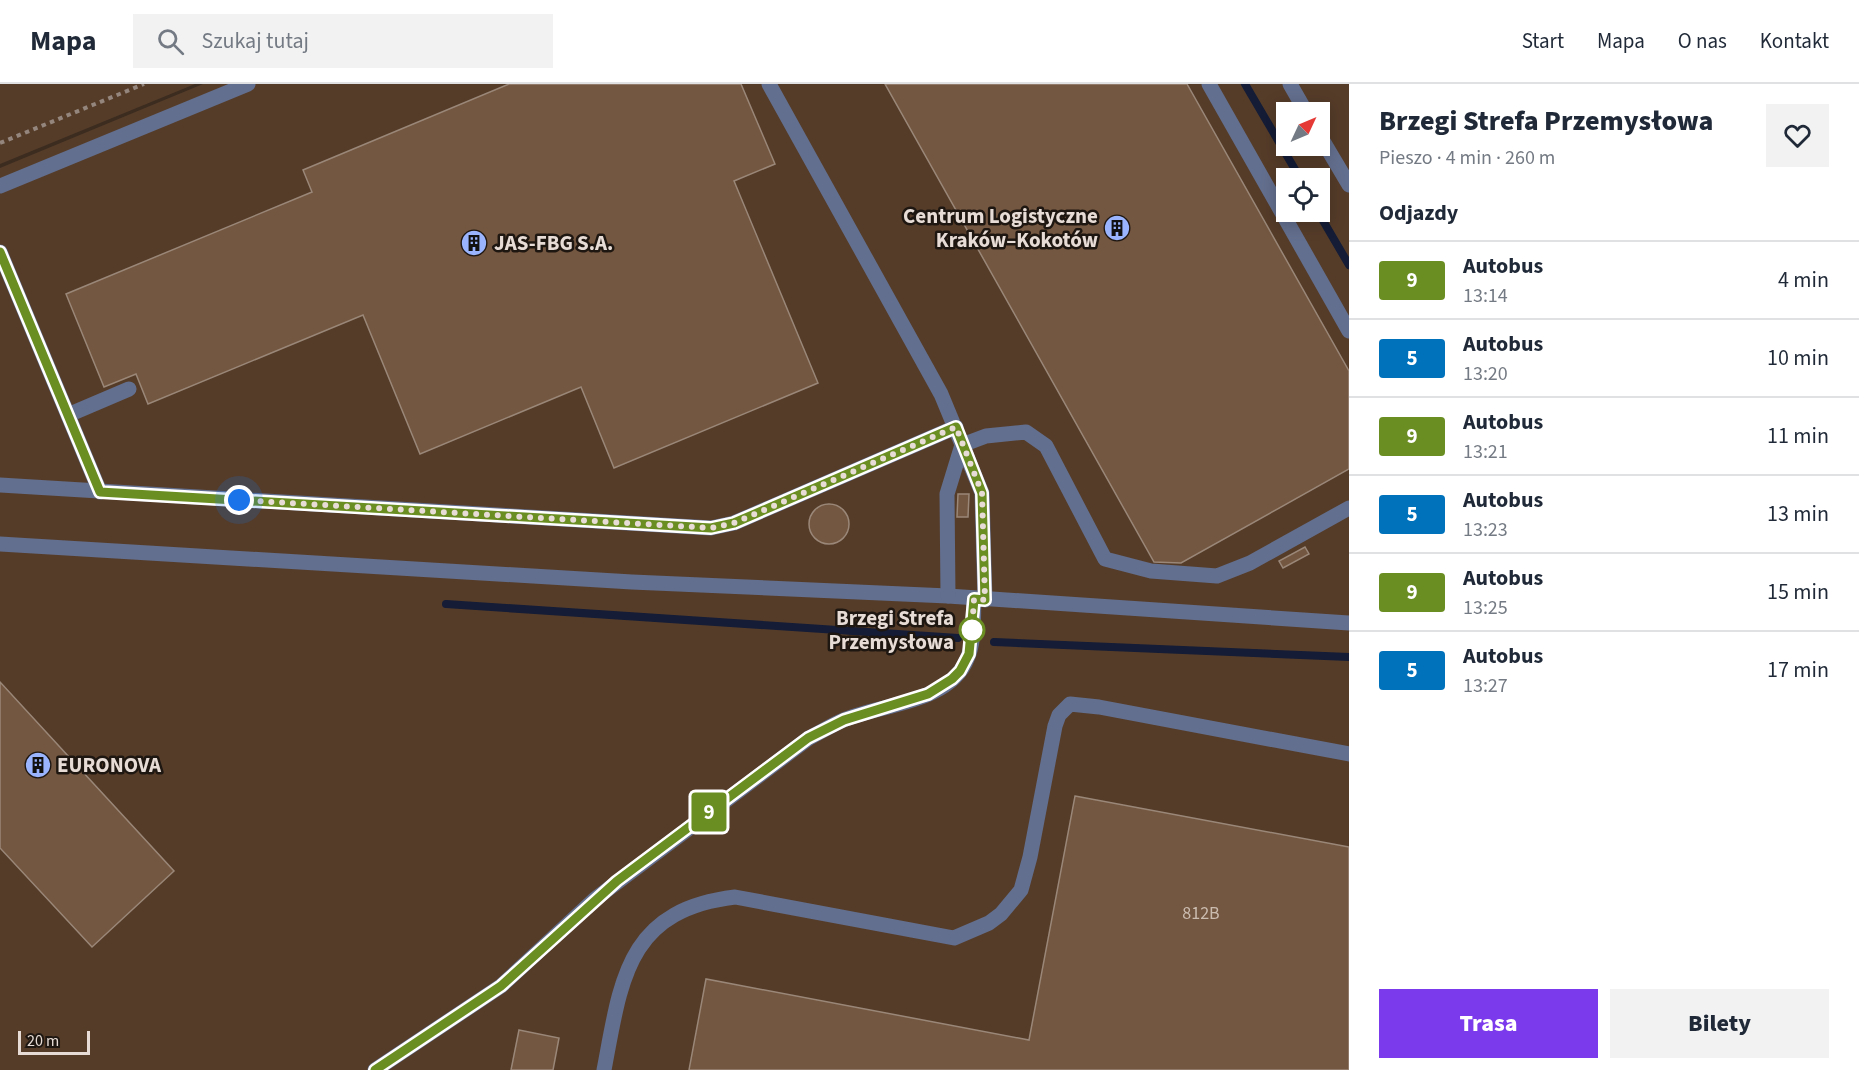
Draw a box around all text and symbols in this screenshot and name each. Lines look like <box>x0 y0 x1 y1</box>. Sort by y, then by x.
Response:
search box <box>133 14 553 68</box>
text: Mapa <box>30 21 97 61</box>
icon: search <box>154 25 187 58</box>
text: Szukaj tutaj <box>202 25 309 57</box>
text: Start <box>1522 26 1564 56</box>
text: Mapa <box>1597 26 1645 56</box>
text: O nas <box>1678 26 1727 56</box>
text: Kontakt <box>1760 26 1829 56</box>
text: Brzegi Strefa Przemysłowa <box>1379 101 1714 141</box>
north arrow <box>1276 102 1330 156</box>
map controls <box>1276 102 1330 222</box>
button: heart <box>1766 104 1829 167</box>
text: Pieszo · 4 min · 260 m <box>1379 144 1555 172</box>
button: locate <box>1276 168 1330 222</box>
text: Odjazdy <box>1379 197 1458 229</box>
place label: Centrum Logistyczne Kraków–Kokotów <box>903 201 1098 255</box>
building icon: Centrum Logistyczne Kraków–Kokotów <box>1102 213 1132 243</box>
building icon: JAS-FBG S.A. <box>459 228 489 258</box>
place label: JAS-FBG S.A. <box>494 228 613 258</box>
text: Autobus <box>1463 250 1543 282</box>
text: 4 min <box>1778 264 1829 296</box>
text: 9 <box>1406 265 1418 295</box>
text: 13:14 <box>1463 282 1508 310</box>
text: Autobus <box>1463 328 1543 360</box>
text: 10 min <box>1767 342 1829 374</box>
text: 5 <box>1406 343 1418 373</box>
text: 13:20 <box>1463 360 1508 388</box>
text: Autobus <box>1463 406 1543 438</box>
text: 11 min <box>1767 420 1829 452</box>
text: 9 <box>1406 421 1418 451</box>
text: 13:21 <box>1463 438 1508 466</box>
text: Autobus <box>1463 484 1543 516</box>
your location <box>224 485 254 515</box>
text: 13 min <box>1767 498 1829 530</box>
text: 5 <box>1406 499 1418 529</box>
text: 13:23 <box>1463 516 1508 544</box>
text: Autobus <box>1463 562 1543 594</box>
text: 15 min <box>1767 576 1829 608</box>
text: 9 <box>1406 577 1418 607</box>
text: 13:25 <box>1463 594 1508 622</box>
place label: Brzegi Strefa Przemysłowa <box>829 603 954 657</box>
marker: Brzegi Strefa Przemysłowa <box>959 617 985 643</box>
text: Autobus <box>1463 640 1543 672</box>
text: 17 min <box>1767 654 1829 686</box>
text: 5 <box>1406 655 1418 685</box>
text: 13:27 <box>1463 672 1508 700</box>
building icon: EURONOVA <box>23 750 53 780</box>
place label: EURONOVA <box>57 750 162 780</box>
line badge: 9 <box>690 792 728 832</box>
text: 9 <box>703 797 715 827</box>
house number: 812B <box>1182 901 1220 926</box>
button: Trasa <box>1379 989 1598 1058</box>
button: Bilety <box>1610 989 1829 1058</box>
scale bar <box>18 1028 90 1056</box>
text: 20 m <box>27 1030 59 1052</box>

